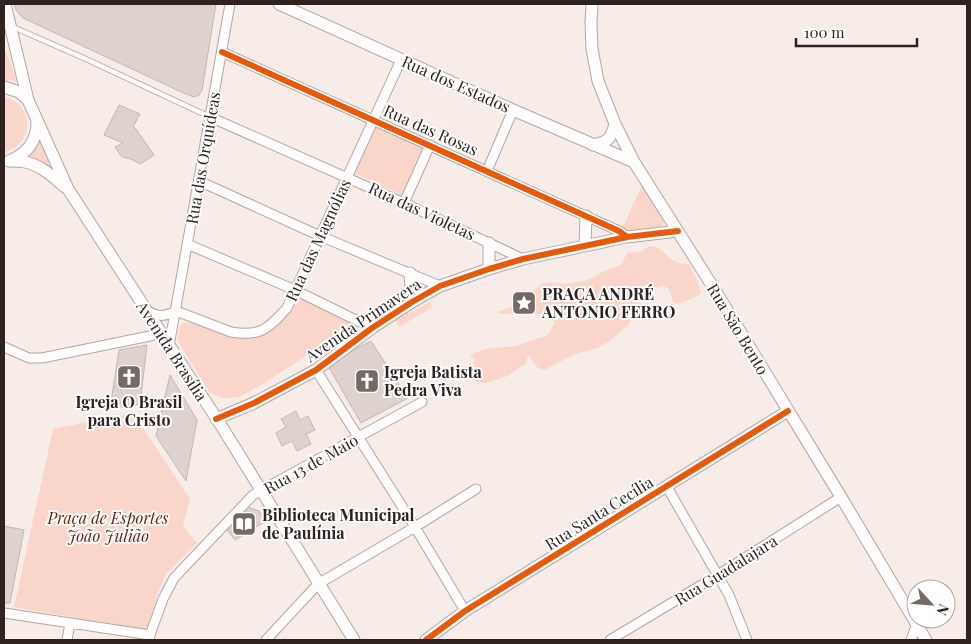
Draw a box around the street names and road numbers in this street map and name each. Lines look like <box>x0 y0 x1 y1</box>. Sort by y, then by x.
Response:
street label: Rua dos Estados <box>399 50 514 117</box>
street label: Rua das Orquídeas <box>181 90 224 226</box>
street label: Rua das Rosas <box>381 99 482 160</box>
street label: Rua das Magnólias <box>280 175 355 304</box>
street label: Rua das Violetas <box>365 177 479 244</box>
street label: Avenida Primavera <box>300 273 425 367</box>
street label: Rua São Bento <box>703 279 774 378</box>
street label: Avenida Brasília <box>132 296 213 405</box>
street label: Rua 13 de Maio <box>260 429 362 498</box>
street label: Rua Santa Cecília <box>541 471 657 554</box>
street label: Rua Guadalajara <box>671 530 781 610</box>

